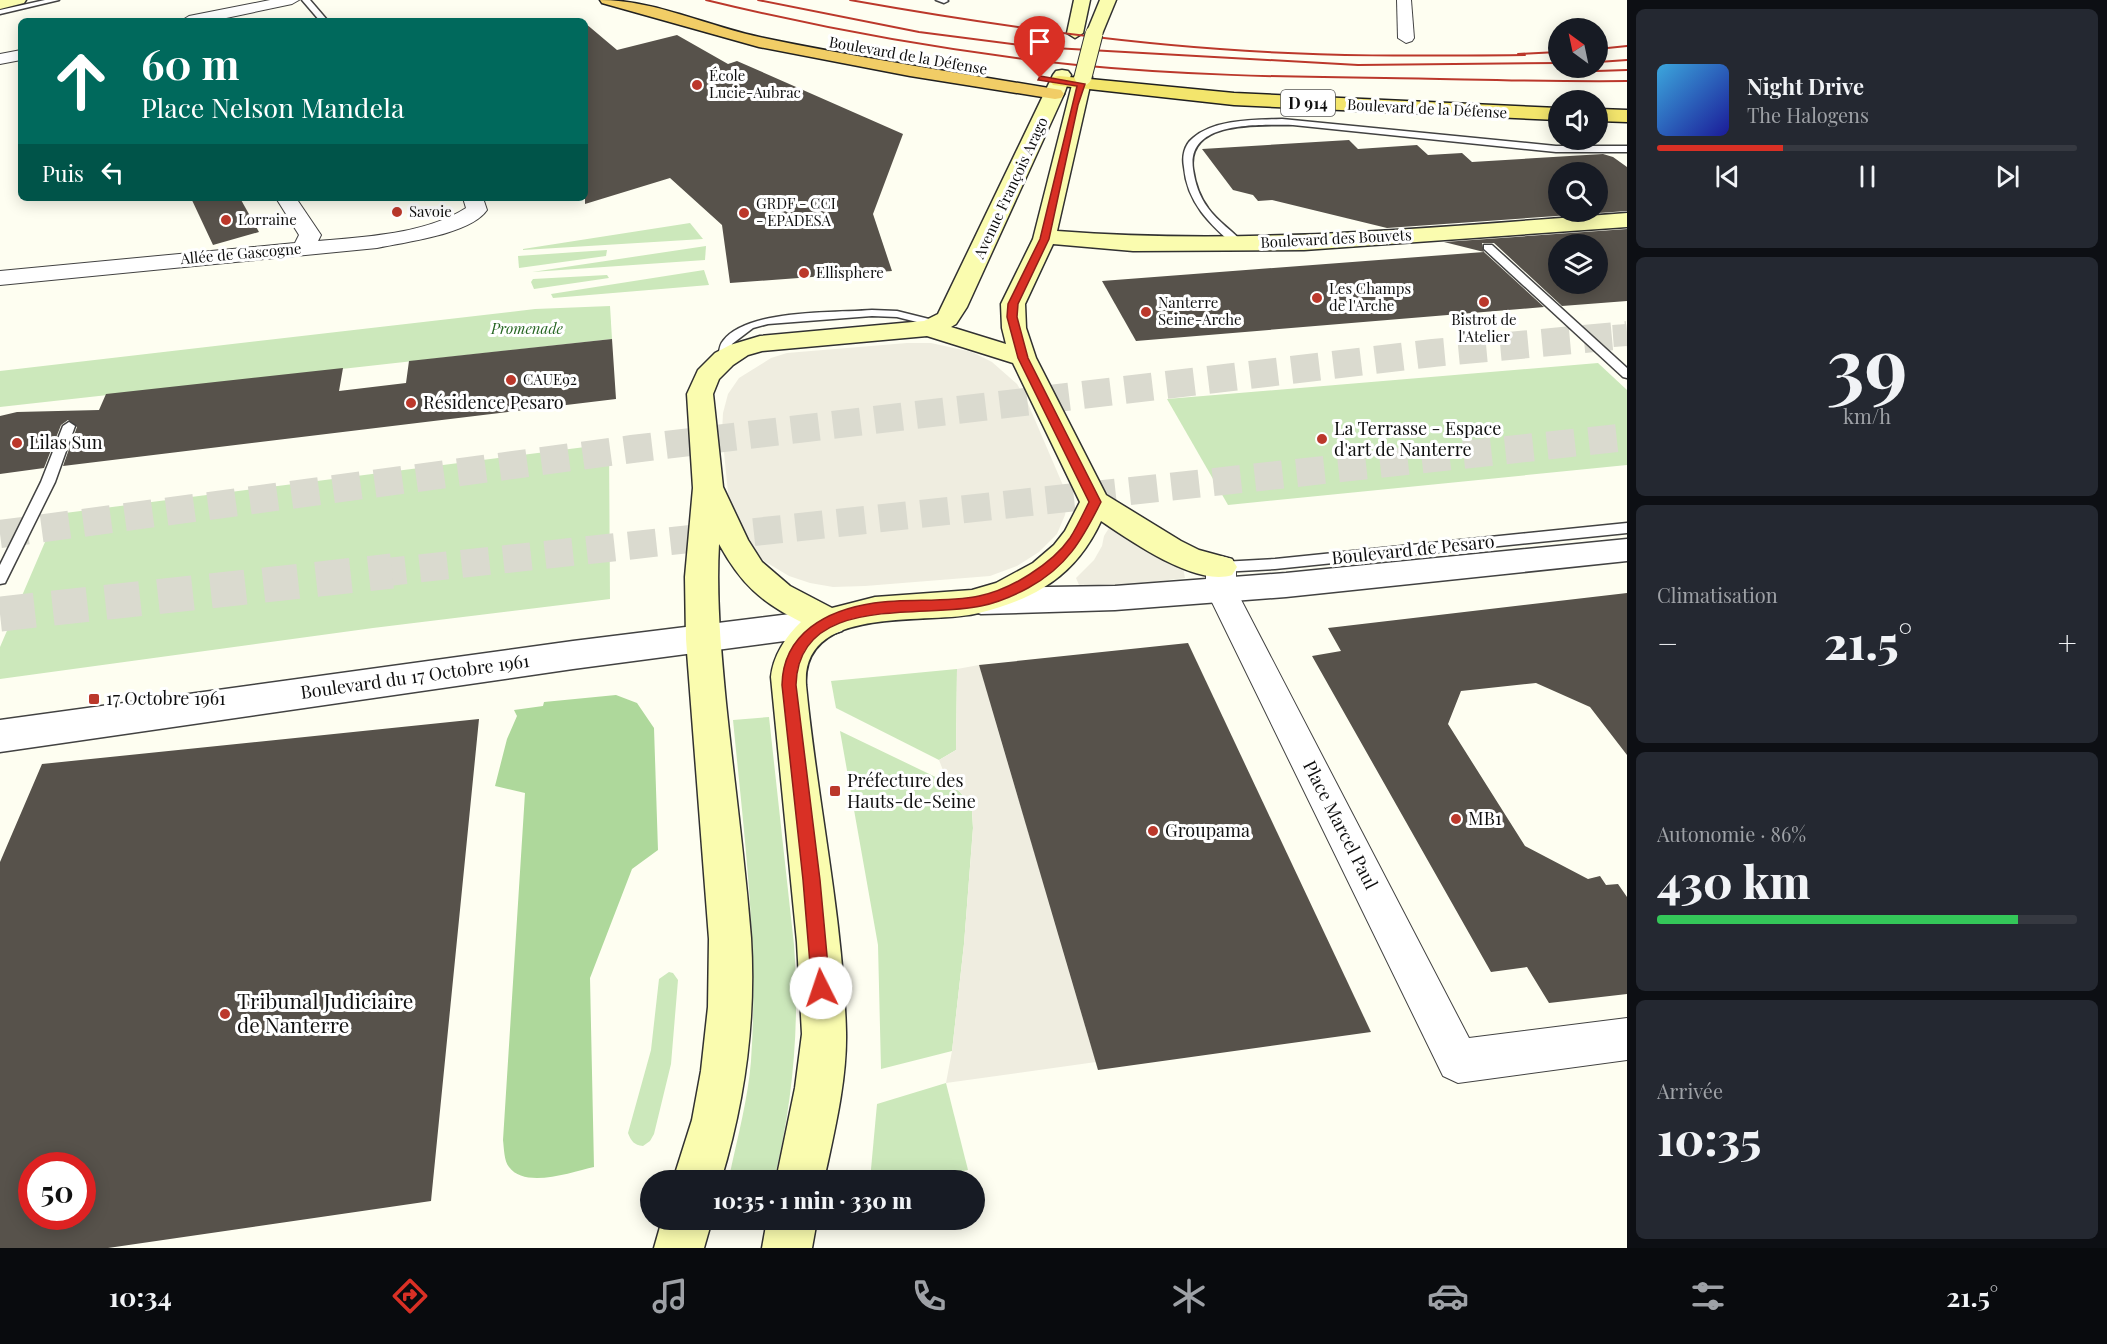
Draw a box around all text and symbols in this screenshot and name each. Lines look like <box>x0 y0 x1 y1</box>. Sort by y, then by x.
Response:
pin <box>1014 16 1065 78</box>
north arrow <box>1548 18 1608 78</box>
map controls <box>1548 18 1608 294</box>
icon: arrive <box>1023 25 1056 58</box>
street label: Boulevard de la Défense <box>827 31 989 79</box>
text: 60 m <box>141 35 239 91</box>
icon: ahead <box>42 42 120 120</box>
place label: École Lucie-Aubrac <box>709 65 801 102</box>
text: Night Drive <box>1747 71 1864 101</box>
marker: École Lucie-Aubrac <box>690 78 704 92</box>
text: Place Nelson Mandela <box>141 89 404 125</box>
road number: D 914 <box>1281 90 1335 116</box>
button: sound <box>1548 90 1608 150</box>
street label: Boulevard de la Défense <box>1346 94 1508 122</box>
text: The Halogens <box>1747 101 1869 128</box>
street label: Avenue François Arago <box>968 113 1052 263</box>
icon: left <box>96 156 129 189</box>
text: Puis <box>42 158 84 188</box>
icon: previous <box>1711 160 1744 193</box>
icon: pause <box>1851 160 1884 193</box>
icon: next <box>1991 160 2024 193</box>
button: search <box>1548 162 1608 222</box>
place label: GRDF - CCI - EPADESA <box>756 193 836 230</box>
place label: Savoie <box>409 201 452 221</box>
marker: Savoie <box>390 205 404 219</box>
marker: GRDF - CCI - EPADESA <box>737 206 751 220</box>
place label: Lorraine <box>238 209 297 229</box>
marker: Lorraine <box>219 213 233 227</box>
street label: Boulevard des Bouvets <box>1260 224 1412 252</box>
button: layers <box>1548 234 1608 294</box>
street label: Allée de Gascogne <box>179 238 302 268</box>
place label: Ellisphere <box>816 262 884 282</box>
marker: Ellisphere <box>797 266 811 280</box>
place label: Les Champs de l'Arche <box>1329 278 1411 315</box>
marker: Les Champs de l'Arche <box>1310 291 1324 305</box>
place label: Nanterre Seine-Arche <box>1158 292 1242 329</box>
marker: Bistrot de l'Atelier <box>1477 295 1491 309</box>
marker: Nanterre Seine-Arche <box>1139 305 1153 319</box>
place label: Bistrot de l'Atelier <box>1451 309 1517 346</box>
text: 39 <box>1826 311 1908 415</box>
park label: Promenade <box>490 318 564 338</box>
place label: CAUE92 <box>523 369 577 389</box>
marker: CAUE92 <box>504 373 518 387</box>
place label: Résidence Pesaro <box>423 390 564 414</box>
marker: Résidence Pesaro <box>404 396 418 410</box>
text: km/h <box>1843 402 1891 429</box>
place label: La Terrasse - Espace d'art de Nanterre <box>1334 416 1501 461</box>
place label: Lilas Sun <box>29 430 103 454</box>
marker: La Terrasse - Espace d'art de Nanterre <box>1315 432 1329 446</box>
marker: Lilas Sun <box>10 436 24 450</box>
street label: Boulevard de Pesaro <box>1330 528 1496 570</box>
text: Climatisation <box>1657 581 1778 608</box>
text: 21.5° <box>1824 611 1912 671</box>
text: − <box>1657 620 1678 664</box>
text: + <box>2058 620 2077 664</box>
street label: Boulevard du 17 Octobre 1961 <box>299 648 531 704</box>
place label: 17 Octobre 1961 <box>106 686 226 710</box>
marker: 17 Octobre 1961 <box>87 692 101 706</box>
street label: Place Marcel Paul <box>1298 756 1384 893</box>
place label: Préfecture des Hauts-de-Seine <box>847 768 976 813</box>
marker: Préfecture des Hauts-de-Seine <box>828 784 842 798</box>
place label: MB1 <box>1468 806 1502 830</box>
marker: MB1 <box>1449 812 1463 826</box>
place label: Groupama <box>1165 818 1250 842</box>
text: Autonomie · 86% <box>1657 820 1806 847</box>
marker: Groupama <box>1146 824 1160 838</box>
text: 430 km <box>1657 850 1811 910</box>
position arrow <box>789 956 853 1020</box>
place label: Tribunal Judiciaire de Nanterre <box>237 986 413 1038</box>
marker: Tribunal Judiciaire de Nanterre <box>218 1007 232 1021</box>
text: Arrivée <box>1657 1077 1723 1104</box>
text: 10:35 <box>1657 1107 1761 1167</box>
speed limit sign: 50 <box>18 1152 96 1230</box>
text: 10:35 · 1 min · 330 m <box>713 1185 912 1215</box>
icon: directions <box>389 1275 431 1317</box>
icon: music <box>649 1275 691 1317</box>
icon: phone <box>908 1275 950 1317</box>
icon: climate <box>1168 1275 1210 1317</box>
icon: car <box>1427 1275 1469 1317</box>
icon: filters <box>1687 1275 1729 1317</box>
text: 10:34 <box>109 1278 172 1314</box>
text: 21.5° <box>1946 1278 1998 1314</box>

